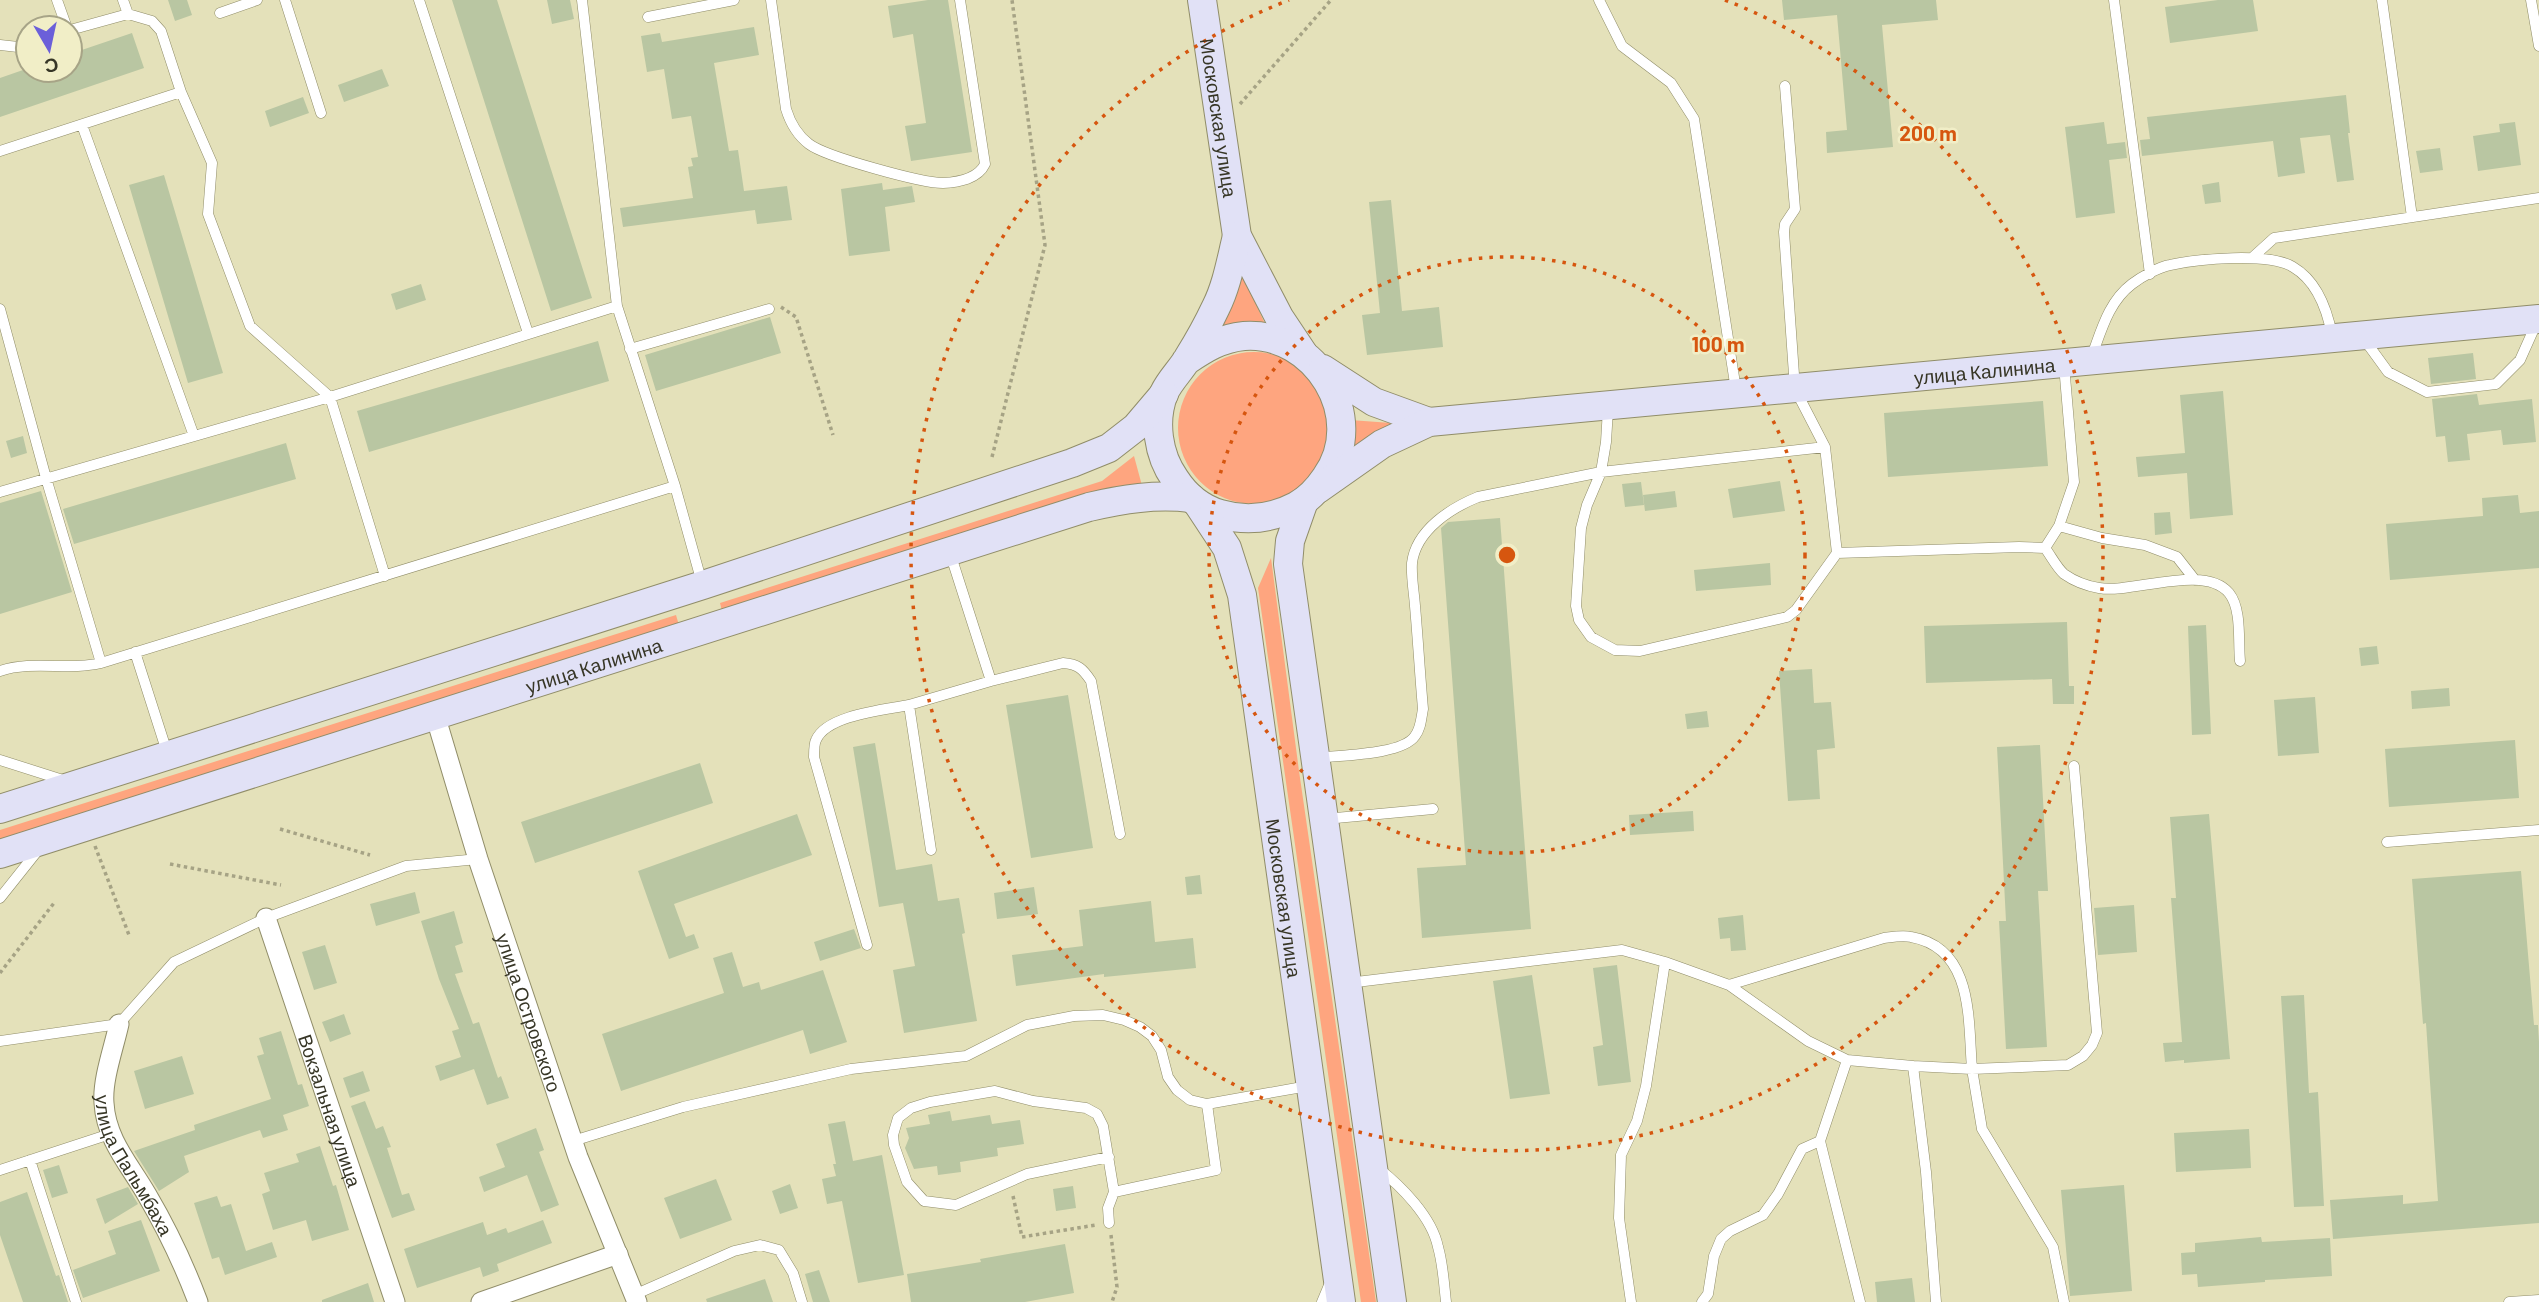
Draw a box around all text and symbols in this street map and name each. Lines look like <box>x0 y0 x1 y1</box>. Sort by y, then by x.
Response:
north arrow <box>14 14 84 84</box>
street label: Московская улица <box>1196 37 1243 199</box>
text: С <box>43 54 60 79</box>
text: 200 m <box>1899 120 1957 145</box>
text: 100 m <box>1691 331 1745 356</box>
street label: улица Калинина <box>1913 352 2056 388</box>
centre of rings <box>1495 543 1519 567</box>
street label: улица Калинина <box>523 632 665 697</box>
street label: Московская улица <box>1262 817 1307 979</box>
street label: улица Островского <box>492 930 567 1095</box>
street label: Вокзальная улица <box>294 1031 367 1190</box>
street label: улица Пальмбаха <box>92 1095 179 1239</box>

